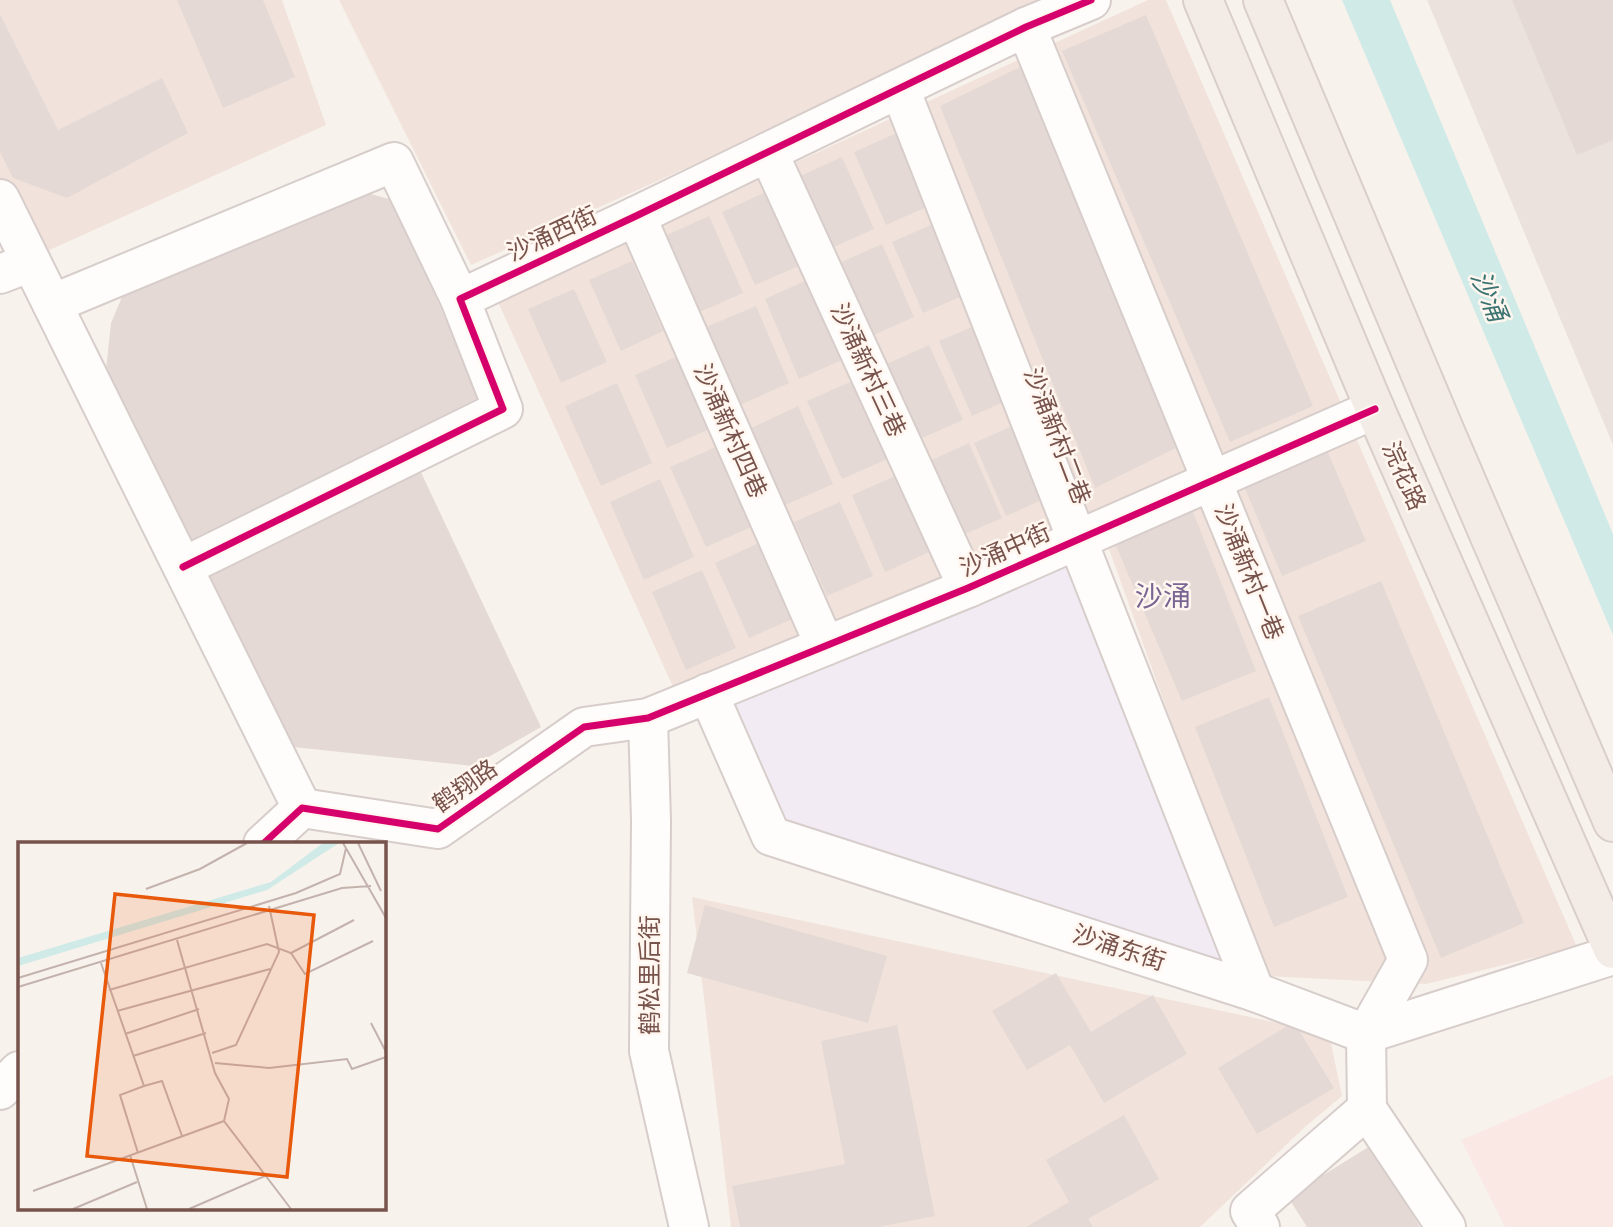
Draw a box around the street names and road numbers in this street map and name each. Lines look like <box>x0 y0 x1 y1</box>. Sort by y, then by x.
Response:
street label: 沙涌西街 <box>502 199 601 266</box>
street label: 沙涌新村三巷 <box>826 298 913 441</box>
street label: 沙涌新村四巷 <box>689 359 774 502</box>
street label: 沙涌新村二巷 <box>1019 363 1098 508</box>
street label: 浣花路 <box>1377 437 1433 514</box>
street label: 沙涌新村一巷 <box>1210 499 1291 644</box>
street label: 沙涌中街 <box>955 516 1054 581</box>
street label: 鹤翔路 <box>426 752 502 817</box>
street label: 鹤松里后街 <box>634 915 663 1035</box>
street label: 沙涌东街 <box>1069 918 1170 975</box>

